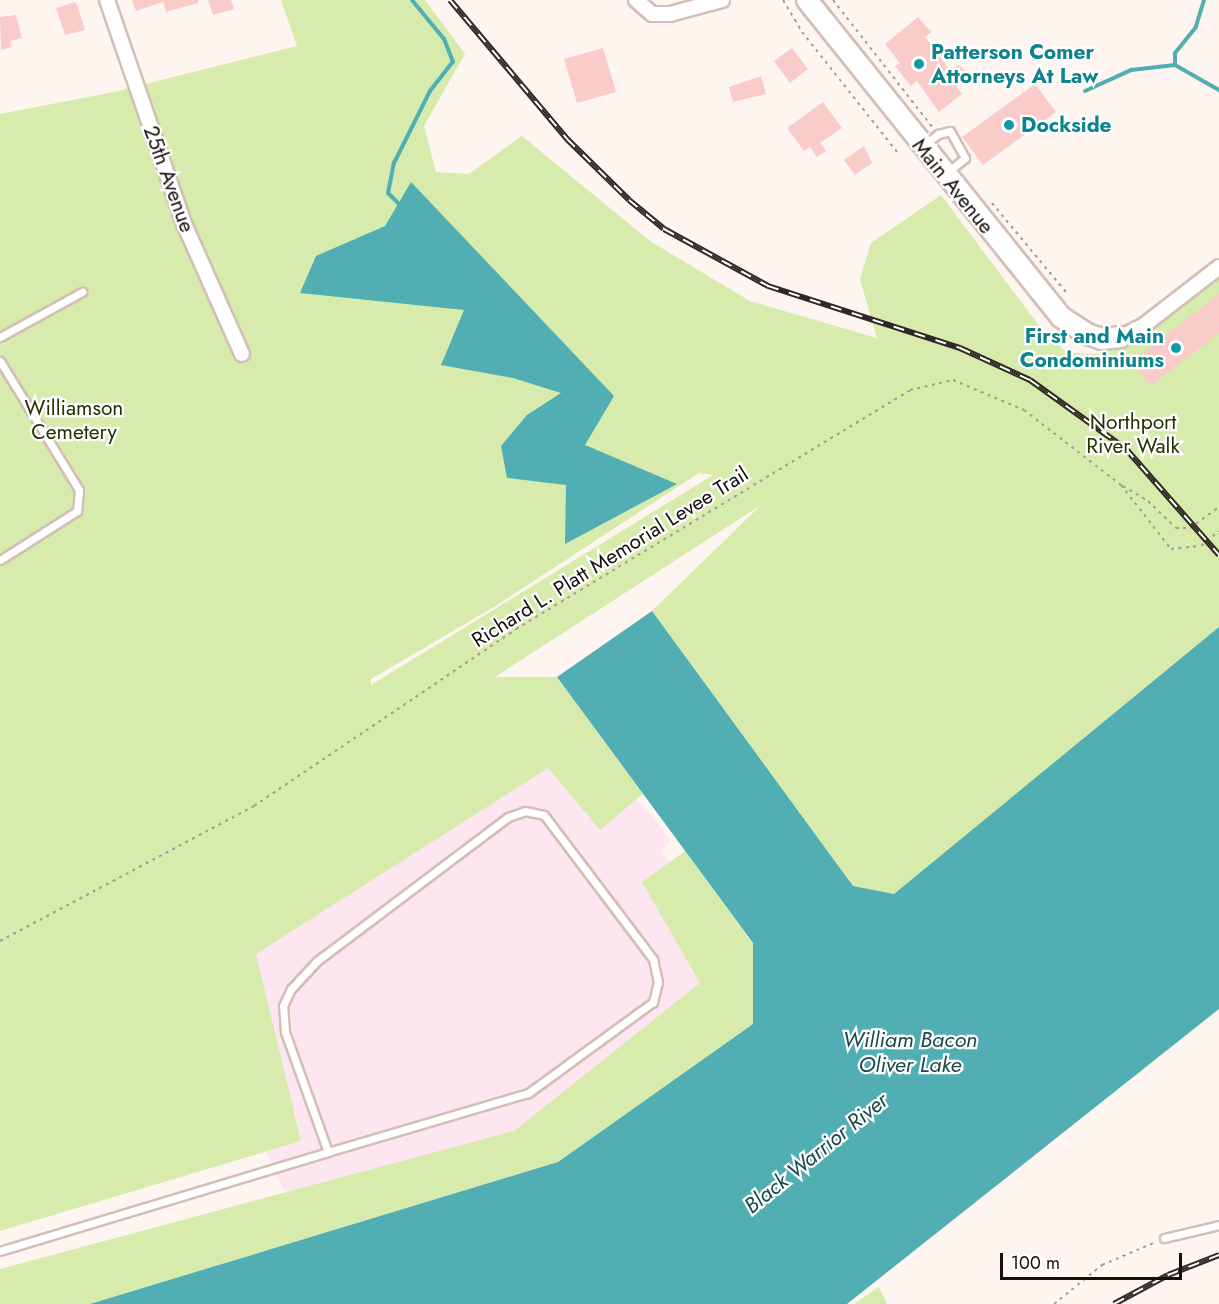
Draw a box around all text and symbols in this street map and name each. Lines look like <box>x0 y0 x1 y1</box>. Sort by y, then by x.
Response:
place label: Patterson Comer Attorneys At Law <box>931 39 1098 89</box>
marker: Patterson Comer Attorneys At Law <box>912 57 926 71</box>
place label: Dockside <box>1021 112 1112 138</box>
marker: Dockside <box>1002 118 1016 132</box>
street label: 25th Avenue <box>138 122 200 236</box>
street label: Main Avenue <box>907 133 999 239</box>
place label: First and Main Condominiums <box>1020 323 1164 373</box>
marker: First and Main Condominiums <box>1169 341 1183 355</box>
park label: Williamson Cemetery <box>25 395 123 445</box>
park label: Northport River Walk <box>1086 409 1180 459</box>
street label: Richard L. Platt Memorial Levee Trail <box>467 461 753 653</box>
water label: William Bacon Oliver Lake <box>843 1026 977 1078</box>
water label: Black Warrior River <box>739 1087 893 1219</box>
scale bar <box>1003 1241 1184 1279</box>
text: 100 m <box>1011 1250 1060 1276</box>

